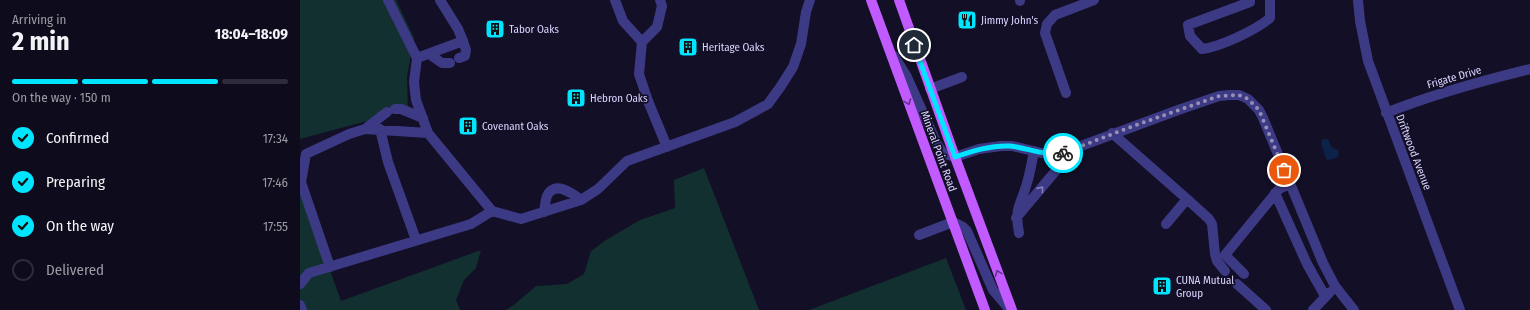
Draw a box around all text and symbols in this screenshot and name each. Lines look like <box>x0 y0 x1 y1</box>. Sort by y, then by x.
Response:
restaurant icon: Jimmy John's <box>956 9 978 31</box>
text: Arriving in <box>12 12 66 27</box>
place label: Jimmy John's <box>981 14 1038 27</box>
building icon: Tabor Oaks <box>484 18 506 40</box>
place label: Tabor Oaks <box>509 23 559 36</box>
text: 18:04–18:09 <box>215 25 288 43</box>
text: 2 min <box>12 26 70 57</box>
pin <box>897 28 931 62</box>
icon: home <box>903 34 925 56</box>
building icon: Heritage Oaks <box>677 36 699 58</box>
place label: Heritage Oaks <box>702 41 765 54</box>
street label: Frigate Drive <box>1425 63 1483 91</box>
building icon: Hebron Oaks <box>565 87 587 109</box>
text: On the way · 150 m <box>12 90 111 105</box>
place label: Hebron Oaks <box>590 92 648 105</box>
one-way arrow <box>904 99 912 106</box>
street label: Mineral Point Road <box>918 109 959 193</box>
street label: Driftwood Avenue <box>1393 112 1434 192</box>
building icon: Covenant Oaks <box>457 115 479 137</box>
place label: Covenant Oaks <box>482 120 549 133</box>
icon: check <box>12 127 34 149</box>
text: Confirmed <box>46 129 109 147</box>
text: 17:34 <box>263 131 288 146</box>
courier <box>1043 133 1083 173</box>
icon: bike <box>1052 142 1074 164</box>
pin <box>1267 153 1301 187</box>
icon: bag <box>1273 159 1295 181</box>
icon: check <box>12 171 34 193</box>
text: Preparing <box>46 173 105 191</box>
text: 17:46 <box>262 175 288 190</box>
one-way arrow <box>1037 186 1044 193</box>
icon: check <box>12 215 34 237</box>
text: On the way <box>46 217 114 235</box>
text: 17:55 <box>263 219 288 234</box>
text: Delivered <box>46 261 104 279</box>
one-way arrow <box>995 270 1003 277</box>
place label: CUNA Mutual Group <box>1176 274 1234 300</box>
building icon: CUNA Mutual Group <box>1151 275 1173 297</box>

